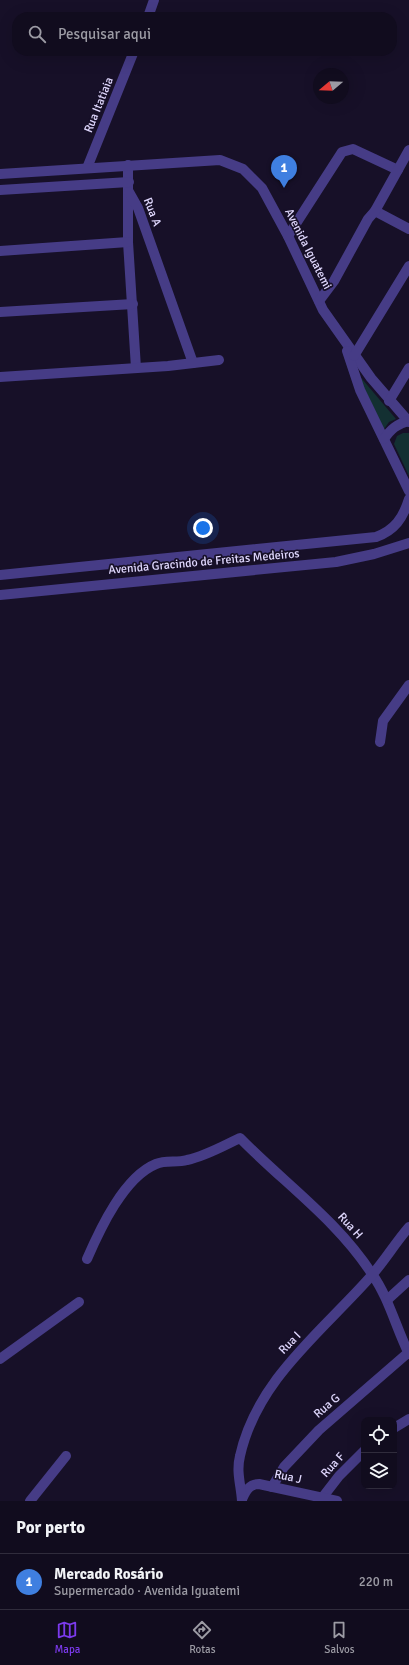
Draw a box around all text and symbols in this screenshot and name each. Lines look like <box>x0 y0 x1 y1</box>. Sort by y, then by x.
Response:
search box <box>12 12 397 56</box>
icon: search <box>26 23 48 45</box>
text: Pesquisar aqui <box>58 25 151 43</box>
north arrow <box>313 68 349 104</box>
street label: Rua Itatiaia <box>81 75 117 135</box>
pin: 1 <box>271 155 297 188</box>
street label: Rua A <box>140 196 165 229</box>
street label: Avenida Iguatemi <box>281 206 335 292</box>
your location <box>193 518 213 538</box>
street label: Avenida Gracindo de Freitas Medeiros <box>108 546 300 578</box>
street label: Rua H <box>334 1210 366 1242</box>
street label: Rua I <box>276 1329 304 1357</box>
street label: Rua G <box>311 1391 343 1421</box>
map controls <box>361 1417 397 1489</box>
button: locate <box>361 1417 397 1453</box>
street label: Rua F <box>318 1449 348 1481</box>
button: layers <box>361 1453 397 1489</box>
street label: Rua J <box>273 1467 303 1487</box>
text: Por perto <box>16 1517 85 1538</box>
text: Mercado Rosário <box>54 1565 163 1583</box>
text: 1 <box>25 1574 33 1590</box>
text: 220 m <box>359 1574 393 1590</box>
text: Supermercado · Avenida Iguatemi <box>54 1583 240 1599</box>
tab: Mapa <box>54 1619 80 1656</box>
tab: Rotas <box>189 1619 215 1656</box>
tab: Salvos <box>324 1619 355 1656</box>

